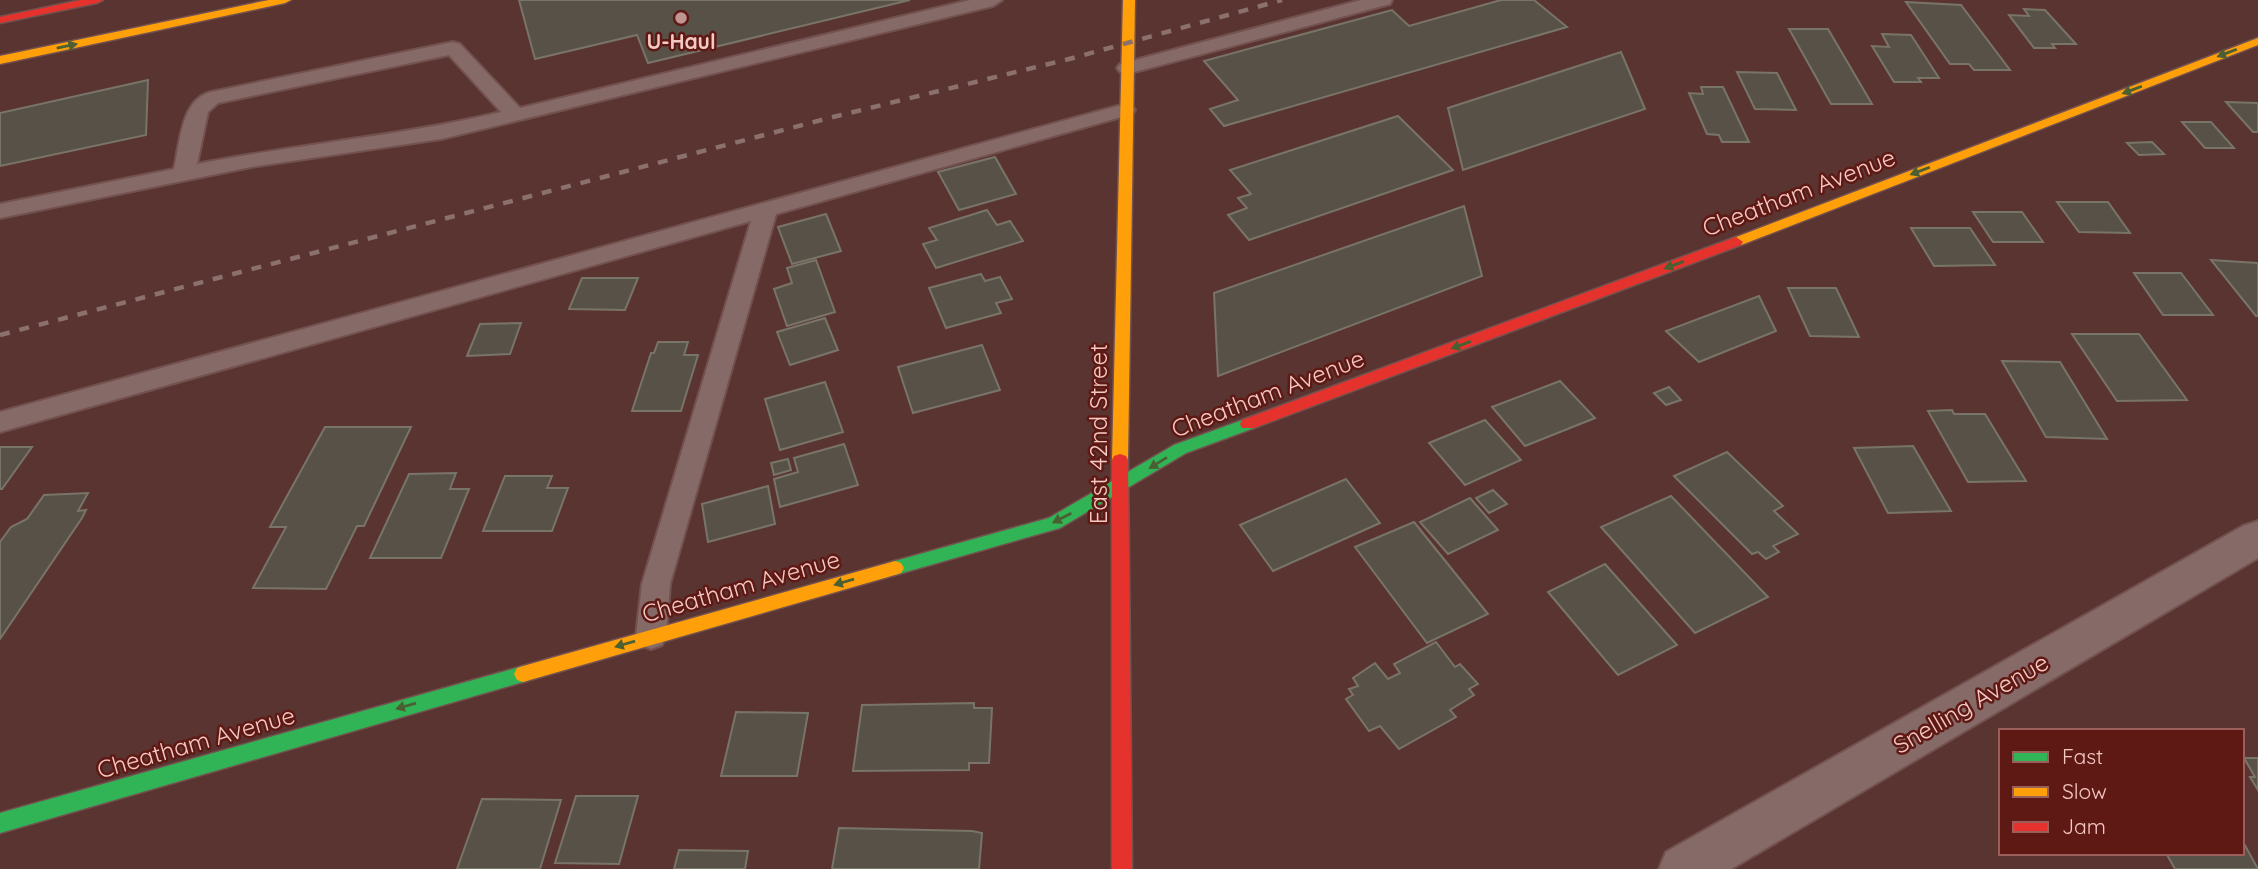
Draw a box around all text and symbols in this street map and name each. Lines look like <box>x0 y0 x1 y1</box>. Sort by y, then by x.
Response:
marker: U-Haul <box>673 10 689 26</box>
place label: U-Haul <box>646 28 716 54</box>
one-way arrow <box>56 41 78 52</box>
one-way arrow <box>2216 48 2237 59</box>
one-way arrow <box>2121 84 2142 95</box>
street label: Cheatham Avenue <box>1698 141 1899 243</box>
one-way arrow <box>1909 166 1930 177</box>
one-way arrow <box>1664 260 1685 271</box>
one-way arrow <box>1450 340 1471 351</box>
street label: Cheatham Avenue <box>1167 342 1368 444</box>
street label: East 42nd Street <box>1083 344 1113 524</box>
one-way arrow <box>1149 457 1168 470</box>
one-way arrow <box>1052 513 1072 524</box>
street label: Cheatham Avenue <box>638 543 843 629</box>
one-way arrow <box>833 577 855 588</box>
one-way arrow <box>614 639 635 649</box>
street label: Snelling Avenue <box>1887 646 2054 760</box>
street label: Cheatham Avenue <box>93 699 298 785</box>
one-way arrow <box>395 702 416 712</box>
legend <box>1999 729 2244 855</box>
text: Fast <box>2062 743 2103 769</box>
text: Slow <box>2062 778 2107 804</box>
text: Jam <box>2062 813 2106 839</box>

